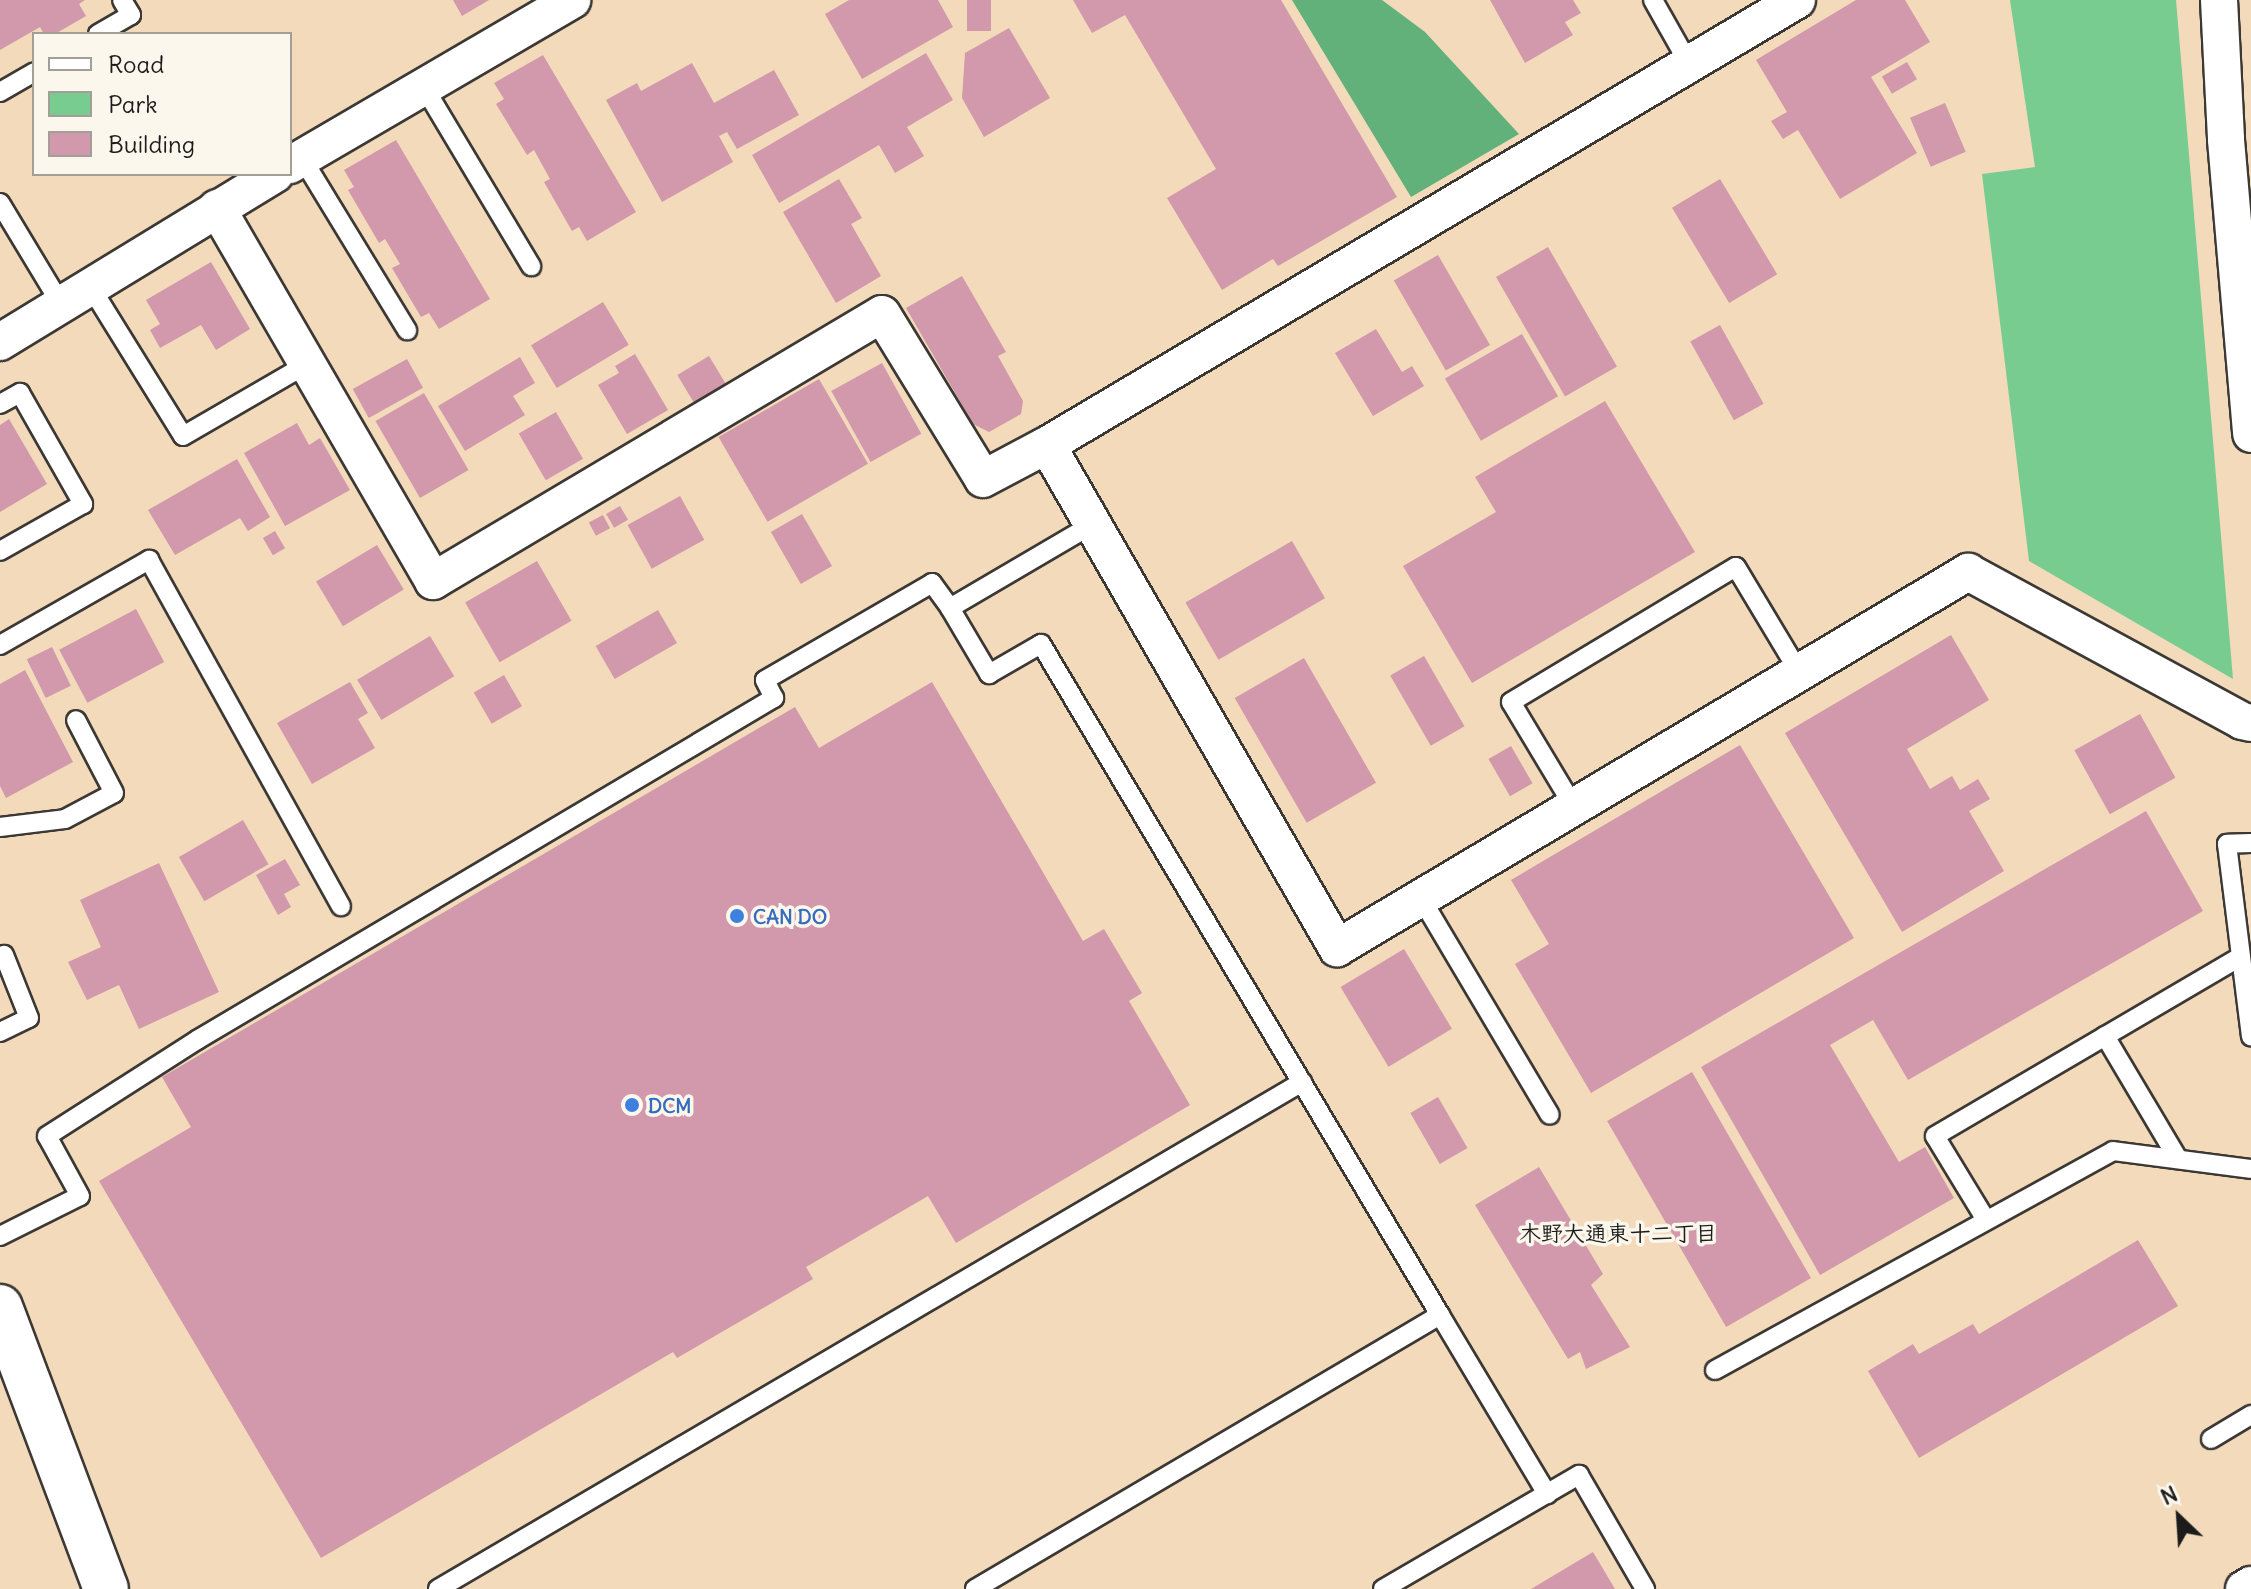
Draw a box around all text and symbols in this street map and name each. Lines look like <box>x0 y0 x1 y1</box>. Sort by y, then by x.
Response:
legend <box>32 32 292 176</box>
text: Road <box>108 49 164 79</box>
text: Park <box>108 89 158 119</box>
text: Building <box>108 129 195 159</box>
place label: CAN DO <box>753 904 827 928</box>
marker: CAN DO <box>728 907 746 925</box>
place label: DCM <box>648 1093 692 1117</box>
marker: DCM <box>623 1096 641 1114</box>
district label: 木野大通東十二丁目 <box>1519 1221 1717 1247</box>
north arrow <box>2139 1477 2219 1557</box>
text: N <box>2156 1479 2182 1511</box>

